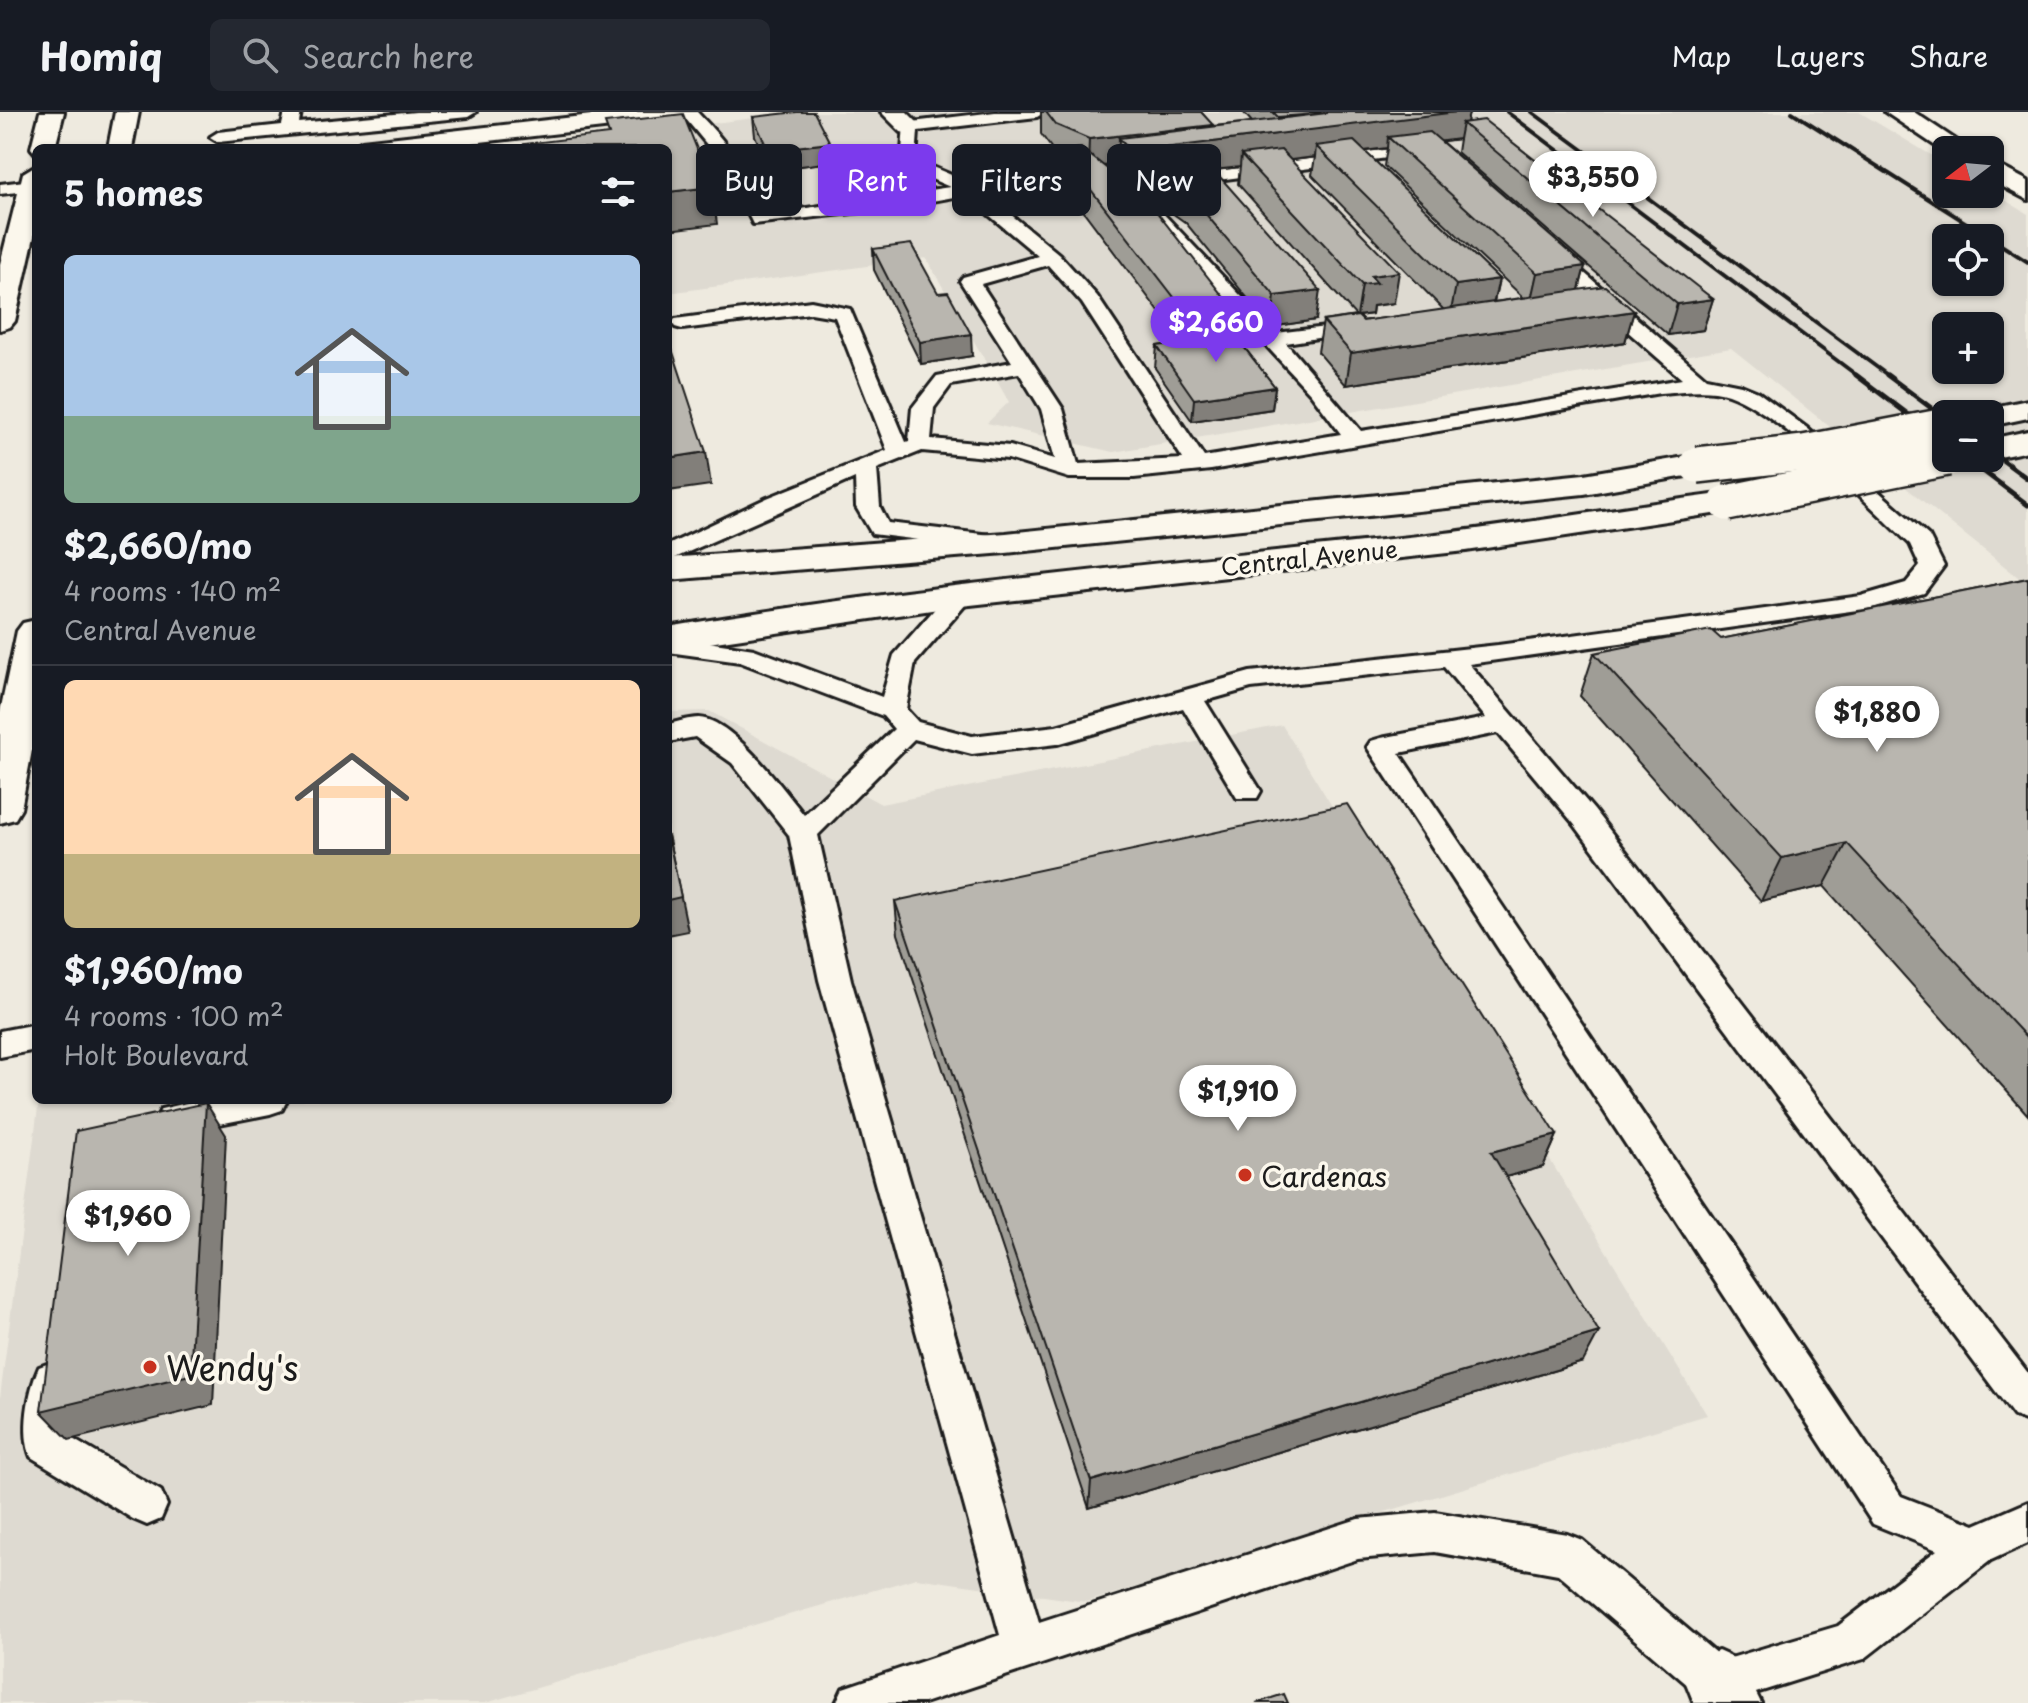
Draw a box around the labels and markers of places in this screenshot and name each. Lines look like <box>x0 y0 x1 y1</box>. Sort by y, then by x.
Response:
pin: $3,550 <box>1528 151 1658 219</box>
pin: $2,660 <box>1151 296 1281 364</box>
pin: $1,880 <box>1812 686 1942 754</box>
pin: $1,910 <box>1173 1065 1303 1133</box>
place label: Cardenas <box>1261 1154 1387 1197</box>
marker: Cardenas <box>1236 1166 1254 1184</box>
pin: $1,960 <box>63 1190 193 1258</box>
place label: Wendy's <box>166 1341 299 1393</box>
marker: Wendy's <box>141 1358 159 1376</box>

